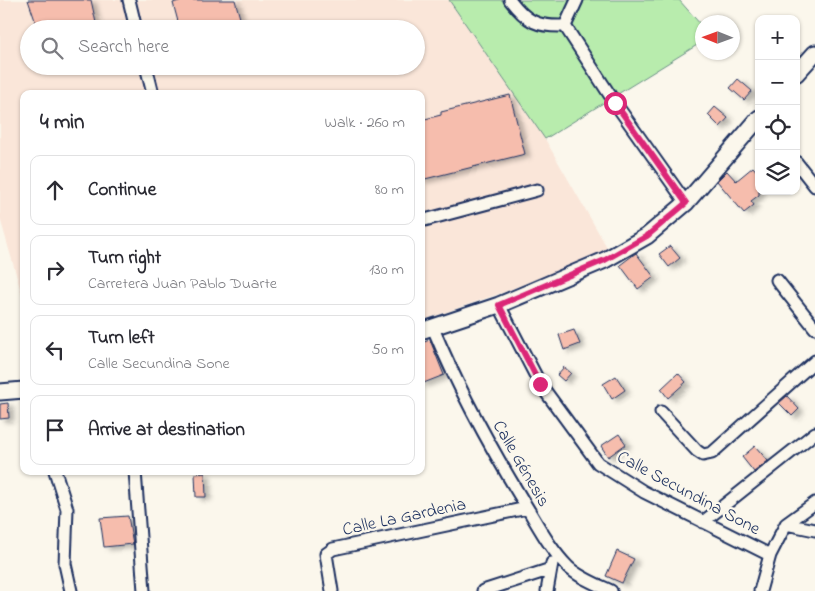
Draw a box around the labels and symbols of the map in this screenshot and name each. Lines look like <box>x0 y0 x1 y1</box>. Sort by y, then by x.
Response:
north arrow <box>695 15 740 60</box>
route start <box>604 92 627 115</box>
route end <box>529 373 552 396</box>
street label: Calle Génesis <box>485 416 556 512</box>
street label: Calle Secundina Sone <box>612 445 765 543</box>
street label: Calle La Gardenia <box>340 492 469 544</box>

